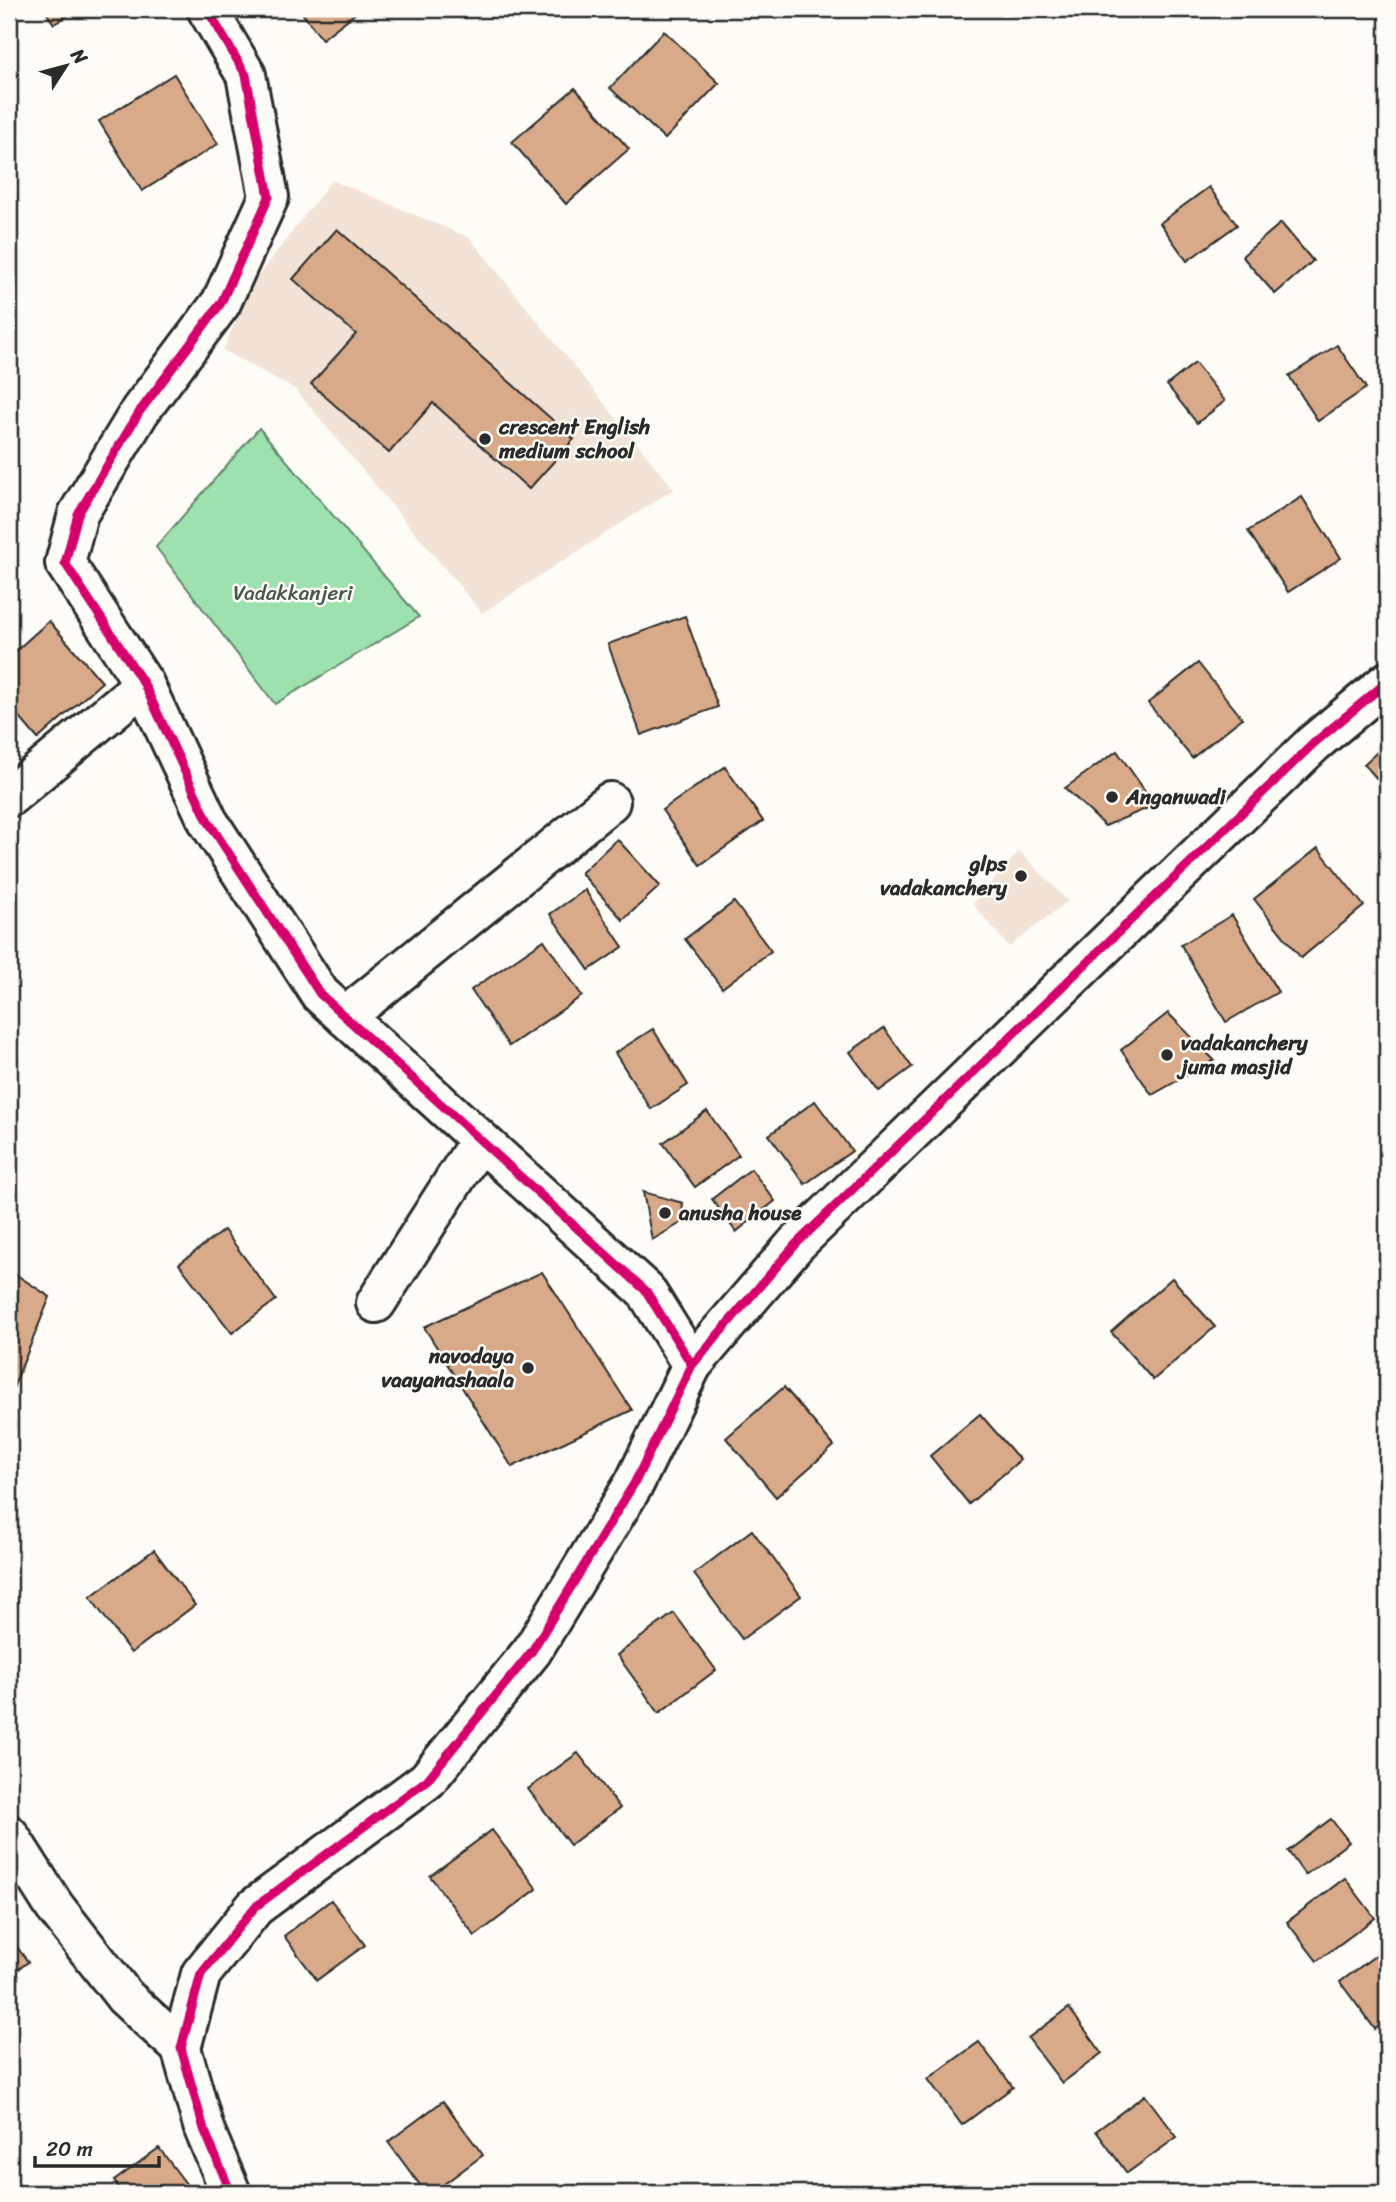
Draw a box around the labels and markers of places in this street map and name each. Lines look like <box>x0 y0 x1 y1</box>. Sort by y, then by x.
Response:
place label: crescent English medium school <box>498 408 650 470</box>
marker: crescent English medium school <box>477 431 493 447</box>
place label: Anganwadi <box>1125 778 1227 816</box>
marker: Anganwadi <box>1104 789 1120 805</box>
place label: glps vadakanchery <box>880 845 1008 907</box>
marker: glps vadakanchery <box>1013 868 1029 884</box>
place label: vadakanchery juma masjid <box>1176 1024 1309 1086</box>
marker: vadakanchery juma masjid <box>1159 1047 1175 1063</box>
place label: anusha house <box>678 1194 802 1232</box>
marker: anusha house <box>657 1205 673 1221</box>
place label: navodaya vaayanashaala <box>381 1337 514 1399</box>
marker: navodaya vaayanashaala <box>520 1360 536 1376</box>

